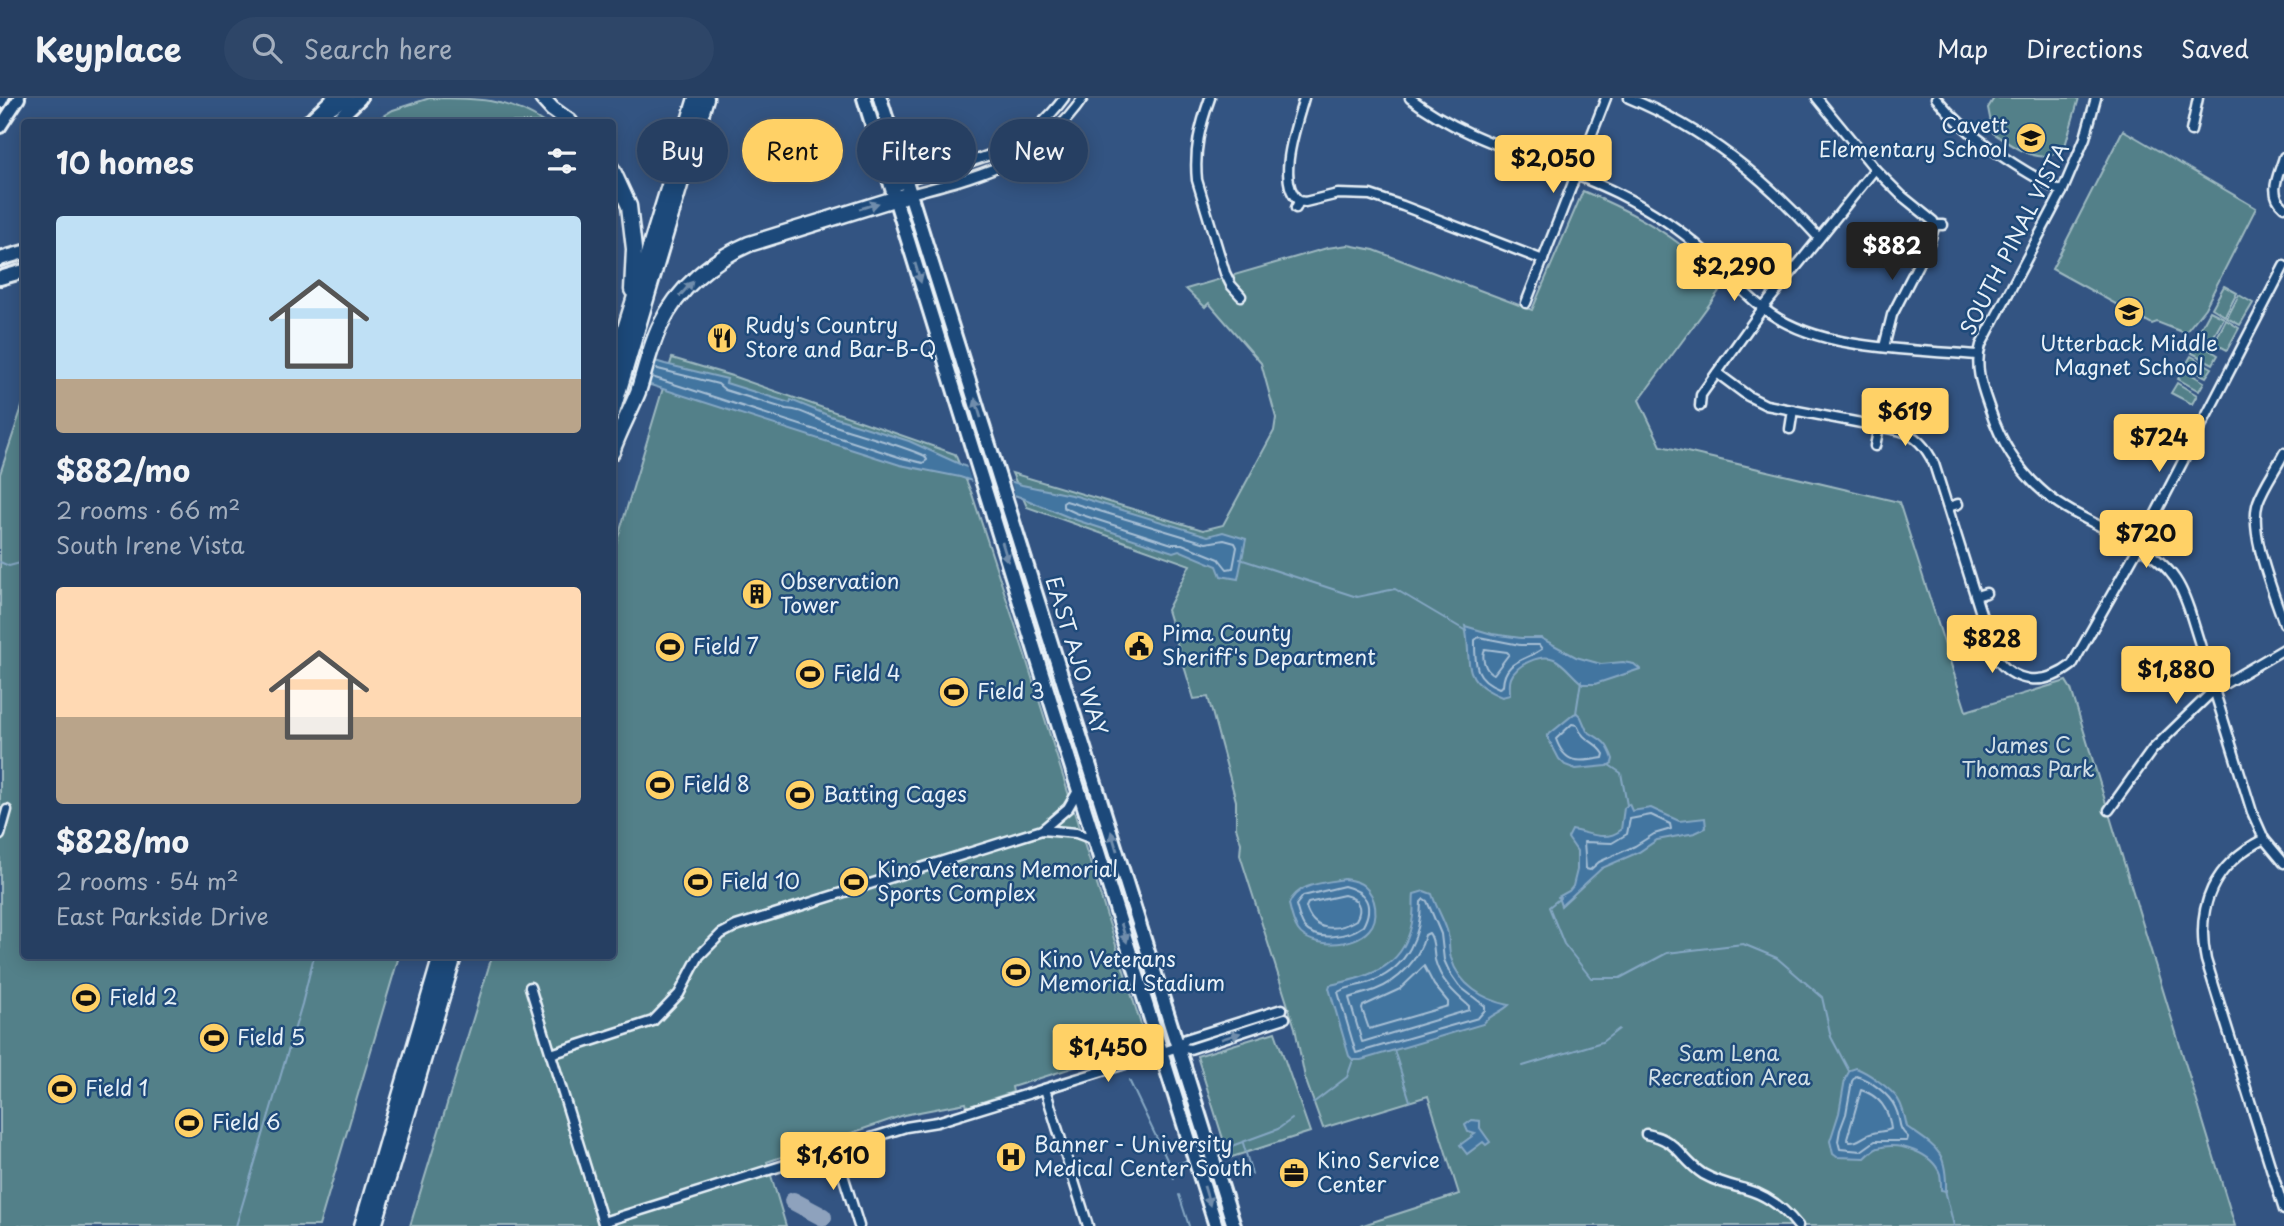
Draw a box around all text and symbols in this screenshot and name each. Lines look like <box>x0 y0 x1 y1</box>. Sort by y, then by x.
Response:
search box <box>224 17 714 80</box>
text: Keyplace <box>35 23 182 73</box>
icon: search <box>248 29 286 67</box>
text: Search here <box>304 29 452 68</box>
text: Map <box>1937 30 1988 66</box>
text: Directions <box>2026 30 2143 66</box>
text: Saved <box>2181 30 2249 66</box>
place label: Cavett Elementary School <box>1819 108 2008 164</box>
chip: Buy <box>637 119 728 182</box>
chip: Rent <box>742 119 843 182</box>
chip: Filters <box>857 119 976 182</box>
chip: New <box>990 119 1088 182</box>
school or university icon: Cavett Elementary School <box>2014 121 2048 155</box>
pin: $2,050 <box>1496 136 1610 195</box>
street label: SOUTH PINAL VISTA <box>1951 136 2076 340</box>
text: 10 homes <box>56 139 194 184</box>
text: $2,050 <box>1511 140 1595 175</box>
icon: filters <box>543 142 581 180</box>
one-way arrow <box>859 201 880 211</box>
pin: $882 <box>1851 222 1933 282</box>
text: $882 <box>1862 227 1922 262</box>
pin: $2,290 <box>1677 244 1791 303</box>
text: $2,290 <box>1693 248 1775 283</box>
icon: home <box>256 261 382 387</box>
one-way arrow <box>914 263 924 284</box>
one-way arrow <box>677 281 693 298</box>
school or university icon: Utterback Middle Magnet School <box>2112 295 2146 329</box>
place label: Rudy's Country Store and Bar-B-Q <box>745 308 936 364</box>
restaurant icon: Rudy's Country Store and Bar-B-Q <box>705 321 739 355</box>
place label: Utterback Middle Magnet School <box>2040 326 2218 382</box>
pin: $619 <box>1864 388 1946 448</box>
text: $619 <box>1878 393 1932 428</box>
one-way arrow <box>972 397 982 418</box>
pin: $724 <box>2118 414 2200 474</box>
text: $724 <box>2130 419 2188 454</box>
text: $882/mo <box>56 447 190 492</box>
text: 2 rooms · 66 m² <box>56 492 240 527</box>
pin: $720 <box>2105 510 2187 570</box>
text: $720 <box>2116 515 2176 550</box>
text: South Irene Vista <box>56 527 245 562</box>
one-way arrow <box>1000 542 1010 563</box>
place label: Observation Tower <box>780 564 899 620</box>
street label: EAST AJO WAY <box>1039 572 1117 739</box>
building icon: Observation Tower <box>740 577 774 611</box>
place label: Pima County Sheriff's Department <box>1162 616 1376 672</box>
pin: $828 <box>1951 616 2033 675</box>
text: $828 <box>1963 620 2021 655</box>
place label: Field 7 <box>693 629 759 661</box>
public building icon: Pima County Sheriff's Department <box>1122 629 1156 663</box>
sports icon: Field 7 <box>653 630 687 664</box>
icon: home <box>256 632 382 758</box>
pin: $1,880 <box>2119 646 2233 706</box>
text: $1,880 <box>2137 651 2215 686</box>
place label: Field 4 <box>833 656 901 688</box>
sports icon: Field 4 <box>793 657 827 691</box>
place label: Field 3 <box>977 674 1045 706</box>
sports icon: Field 3 <box>937 675 971 709</box>
park label: James C Thomas Park <box>1962 728 2095 784</box>
place label: Field 8 <box>683 767 750 799</box>
sports icon: Field 8 <box>643 768 677 802</box>
place label: Batting Cages <box>823 777 967 809</box>
sports icon: Batting Cages <box>783 778 817 812</box>
text: $828/mo <box>56 818 189 863</box>
one-way arrow <box>1108 830 1118 851</box>
place label: Kino Veterans Memorial Sports Complex <box>877 852 1118 908</box>
text: 2 rooms · 54 m² <box>56 863 239 898</box>
place label: Field 10 <box>721 864 800 896</box>
sports icon: Field 10 <box>681 865 715 899</box>
sports icon: Kino Veterans Memorial Sports Complex <box>837 865 871 899</box>
text: East Parkside Drive <box>56 898 269 933</box>
one-way arrow <box>1119 923 1130 944</box>
place label: Kino Veterans Memorial Stadium <box>1039 942 1225 998</box>
sports icon: Kino Veterans Memorial Stadium <box>999 955 1033 989</box>
place label: Field 2 <box>109 980 178 1012</box>
sports icon: Field 2 <box>69 981 103 1015</box>
place label: Field 5 <box>237 1020 305 1052</box>
sports icon: Field 5 <box>197 1021 231 1055</box>
pin: $1,450 <box>1051 1024 1165 1084</box>
text: $1,450 <box>1069 1029 1147 1064</box>
one-way arrow <box>1221 1030 1242 1040</box>
park label: Sam Lena Recreation Area <box>1647 1036 1811 1092</box>
place label: Field 1 <box>85 1071 148 1103</box>
sports icon: Field 1 <box>45 1072 79 1106</box>
place label: Field 6 <box>212 1105 281 1137</box>
sports icon: Field 6 <box>172 1106 206 1140</box>
place label: Banner - University Medical Center South <box>1034 1127 1253 1183</box>
pin: $1,610 <box>776 1132 890 1192</box>
text: $1,610 <box>796 1137 870 1172</box>
hospital icon: Banner - University Medical Center South <box>994 1140 1028 1174</box>
place label: Kino Service Center <box>1317 1143 1440 1199</box>
office icon: Kino Service Center <box>1277 1156 1311 1190</box>
one-way arrow <box>1202 1186 1213 1207</box>

